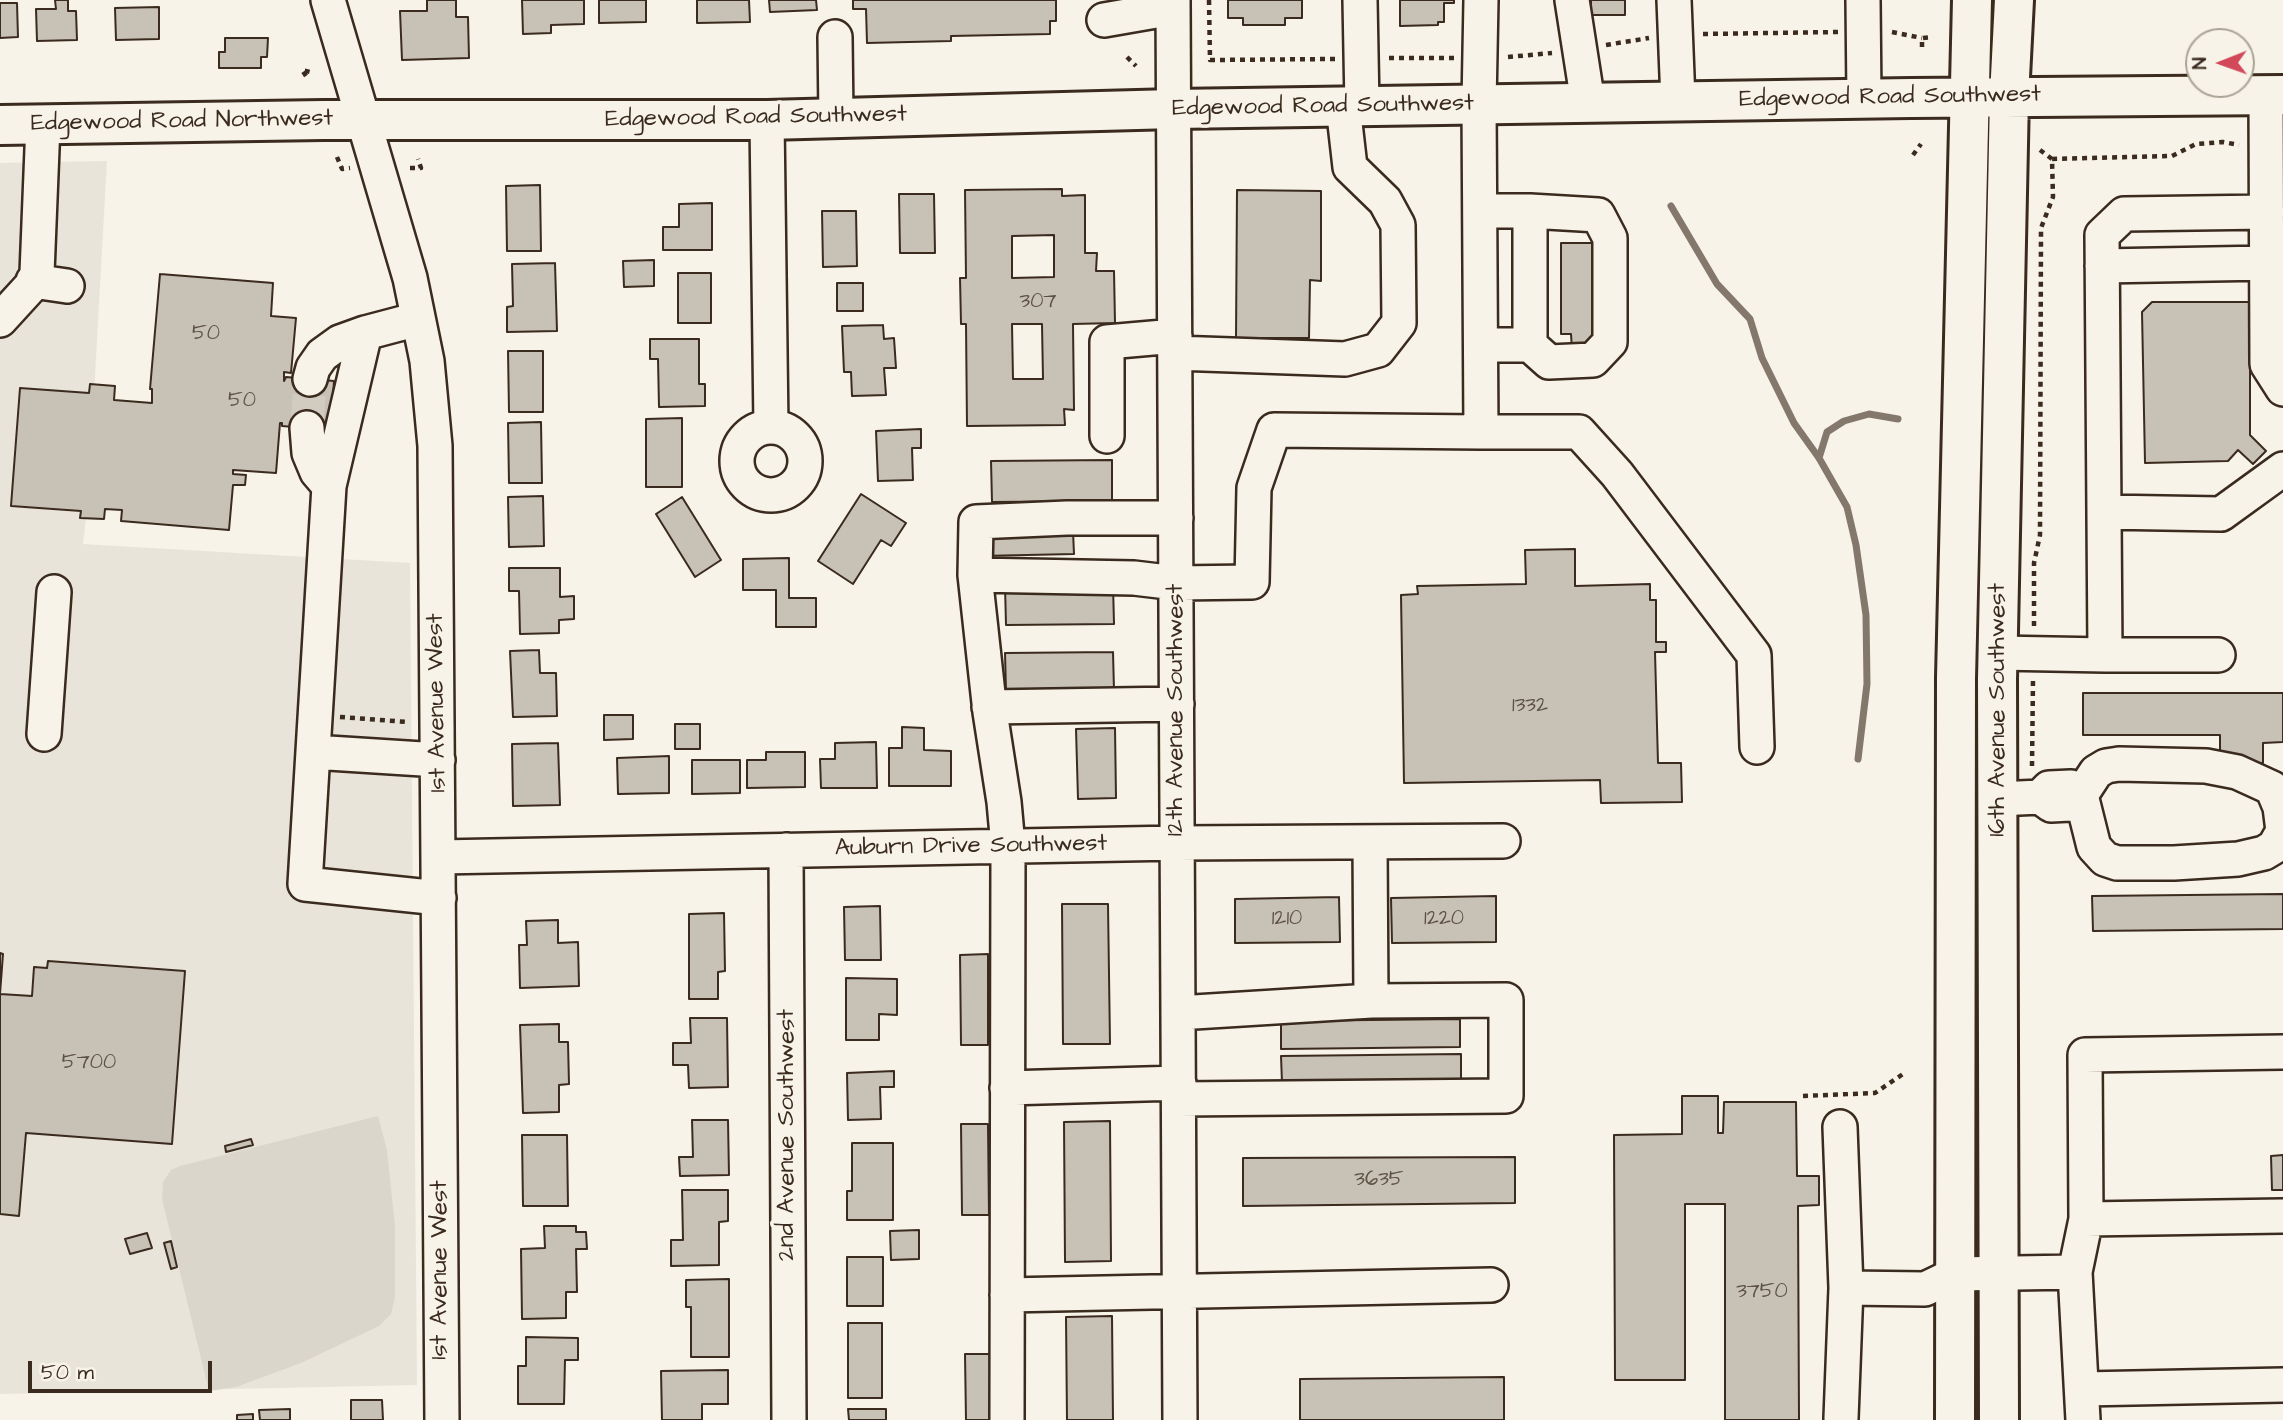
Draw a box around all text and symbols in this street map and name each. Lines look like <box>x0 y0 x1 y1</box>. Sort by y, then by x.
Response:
north arrow <box>2185 28 2255 98</box>
text: N <box>2187 57 2214 70</box>
street label: Edgewood Road Southwest <box>1739 81 2041 115</box>
street label: Edgewood Road Southwest <box>1172 90 1474 124</box>
street label: Edgewood Road Southwest <box>605 101 907 135</box>
street label: Edgewood Road Northwest <box>31 105 333 139</box>
house number: 307 <box>1020 290 1056 316</box>
house number: 50 <box>192 322 220 348</box>
house number: 50 <box>228 389 256 415</box>
street label: 16th Avenue Southwest <box>1985 583 2013 837</box>
street label: 12th Avenue Southwest <box>1163 584 1191 836</box>
street label: 1st Avenue West <box>422 613 454 793</box>
house number: 1332 <box>1512 694 1548 720</box>
street label: Auburn Drive Southwest <box>835 830 1107 864</box>
house number: 1210 <box>1272 907 1302 933</box>
house number: 1220 <box>1424 907 1464 933</box>
street label: 2nd Avenue Southwest <box>774 1009 802 1261</box>
house number: 5700 <box>62 1051 116 1077</box>
house number: 3635 <box>1354 1168 1404 1194</box>
street label: 1st Avenue West <box>427 1180 455 1360</box>
house number: 3750 <box>1736 1280 1788 1306</box>
scale bar <box>32 1346 215 1390</box>
text: 50 m <box>41 1358 94 1387</box>

